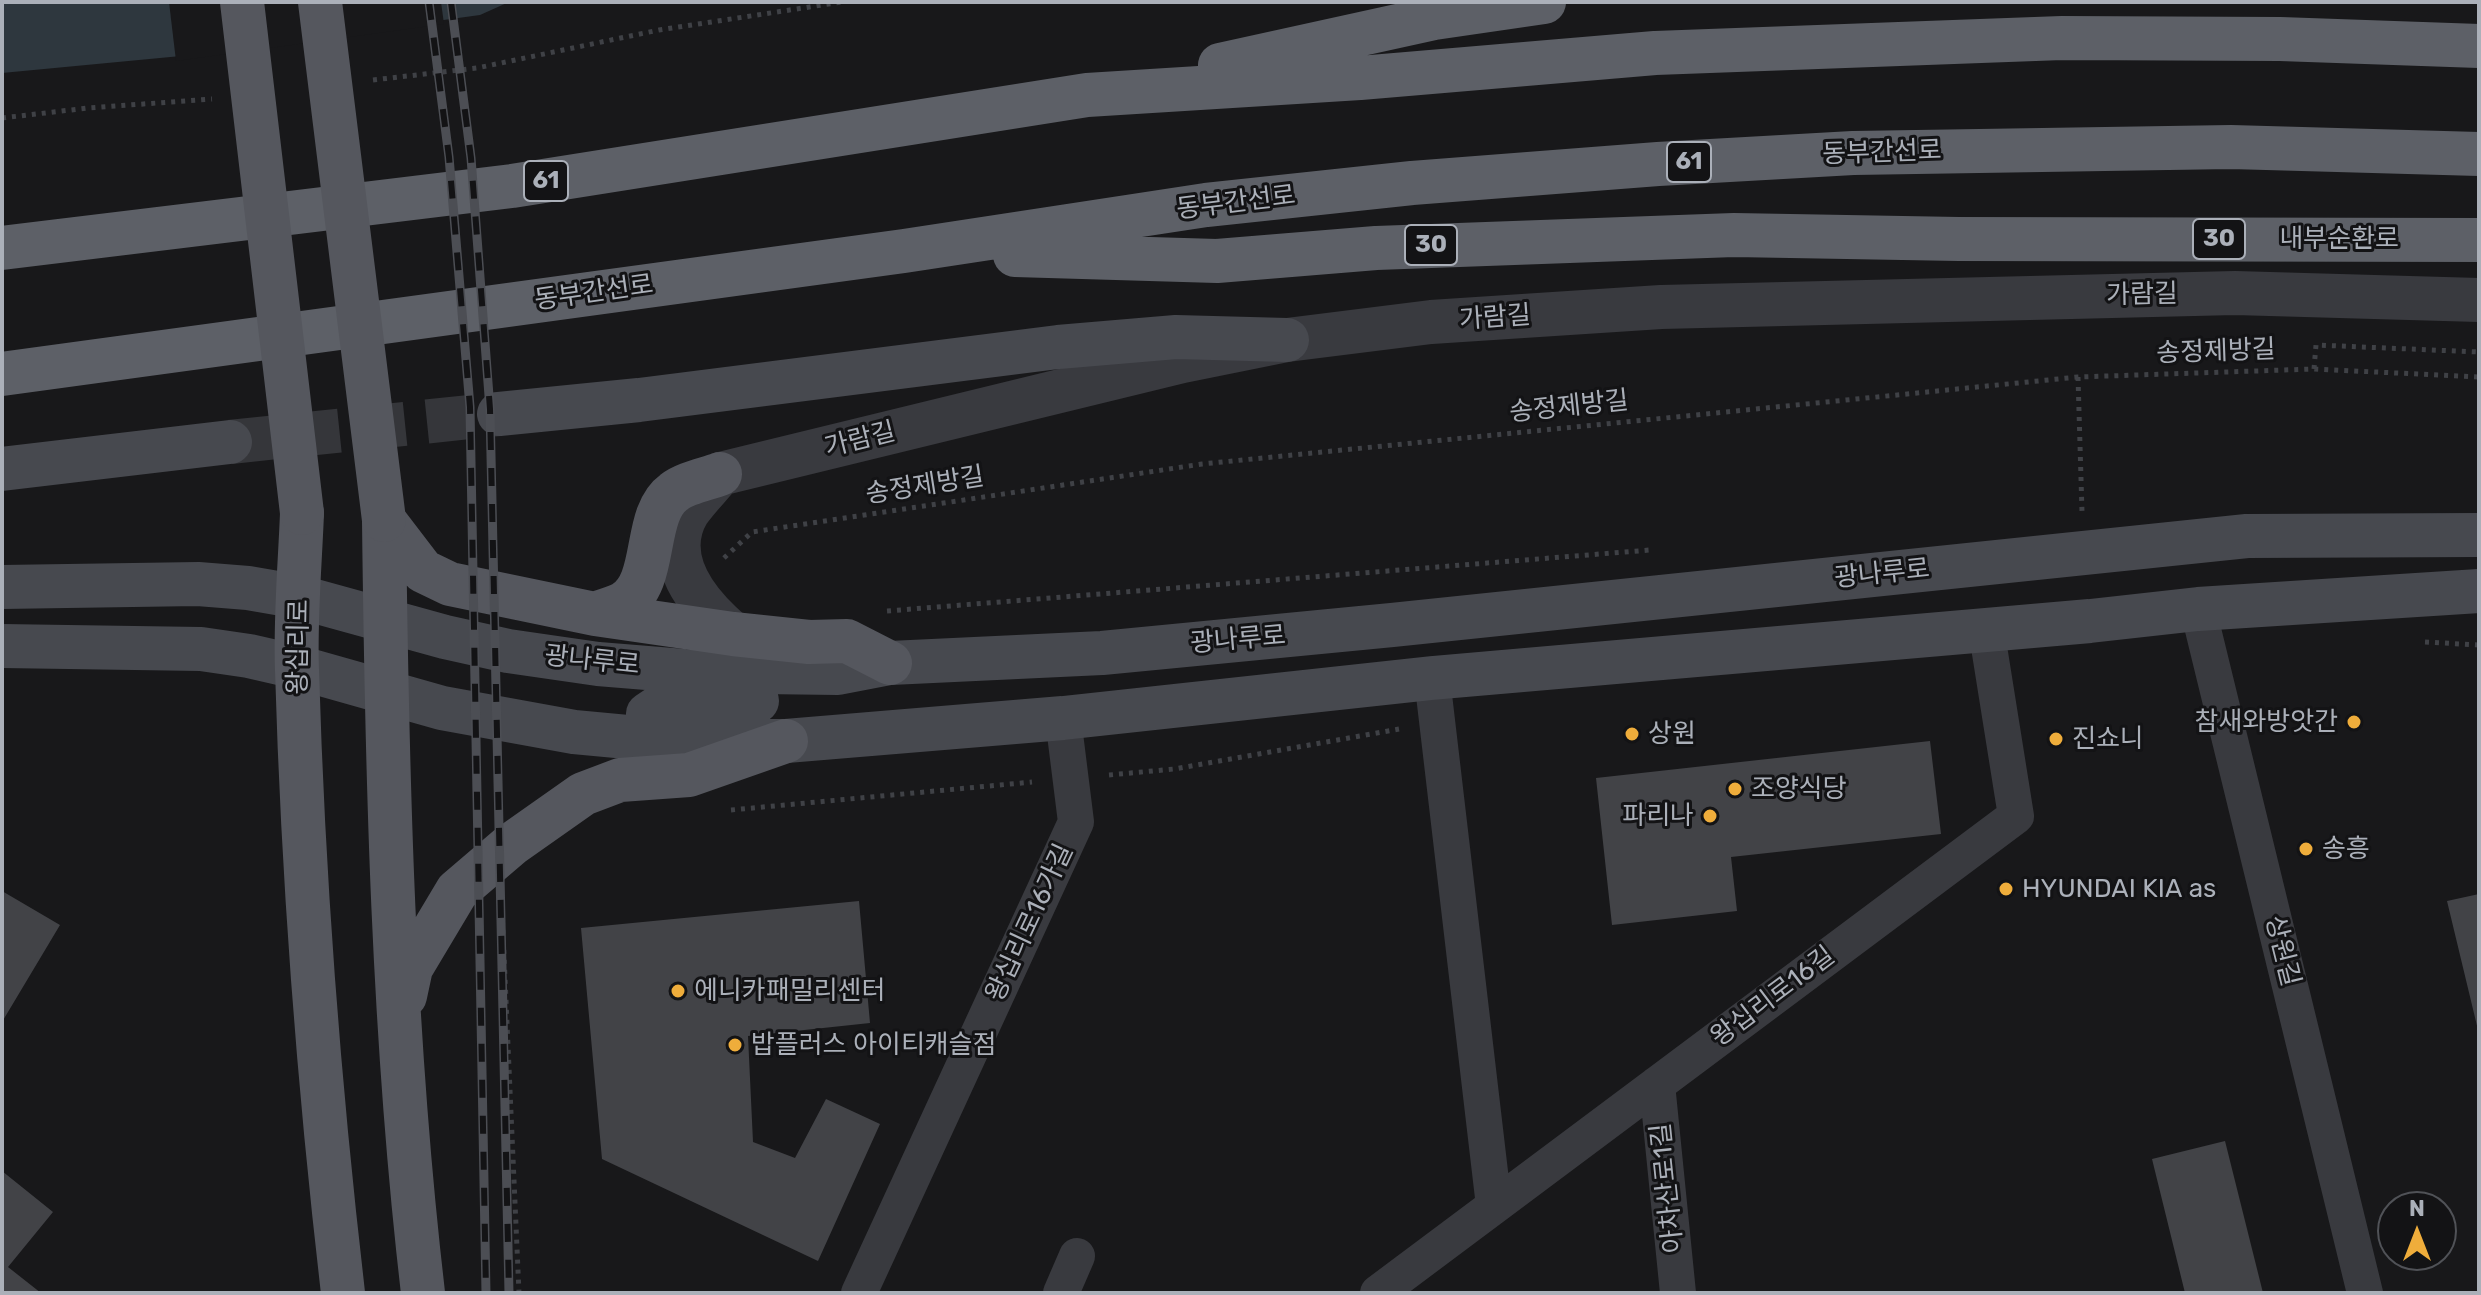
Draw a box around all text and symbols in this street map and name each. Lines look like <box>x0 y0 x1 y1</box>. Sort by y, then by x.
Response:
street label: 동부간선로 <box>1822 135 1942 171</box>
road number: 61 <box>1667 142 1711 182</box>
road number: 61 <box>524 161 568 201</box>
street label: 동부간선로 <box>1175 180 1297 226</box>
road number: 30 <box>2193 219 2245 259</box>
street label: 내부순환로 <box>2279 223 2399 255</box>
road number: 30 <box>1405 225 1457 265</box>
street label: 동부간선로 <box>533 269 655 317</box>
street label: 가람길 <box>2106 279 2178 311</box>
street label: 가람길 <box>1458 300 1532 336</box>
street label: 송정제방길 <box>2156 334 2276 370</box>
street label: 송정제방길 <box>1508 385 1630 429</box>
street label: 가람길 <box>821 416 899 464</box>
street label: 송정제방길 <box>863 461 987 511</box>
street label: 광나루로 <box>1833 553 1931 595</box>
street label: 왕십리로 <box>283 599 315 695</box>
street label: 광나루로 <box>1189 620 1287 660</box>
street label: 광나루로 <box>543 640 641 682</box>
place label: 참새와방앗간 <box>2194 706 2338 738</box>
marker: 참새와방앗간 <box>2345 713 2363 731</box>
place label: 상원 <box>1648 718 1696 750</box>
place label: 진쇼니 <box>2072 723 2144 755</box>
marker: 상원 <box>1623 725 1641 743</box>
marker: 진쇼니 <box>2047 730 2065 748</box>
place label: 조양식당 <box>1751 773 1847 805</box>
marker: 조양식당 <box>1726 780 1744 798</box>
place label: 파리나 <box>1622 800 1694 832</box>
marker: 파리나 <box>1701 807 1719 825</box>
place label: 송흥 <box>2322 833 2370 865</box>
street label: 왕십리로16가길 <box>980 839 1080 1007</box>
marker: 송흥 <box>2297 840 2315 858</box>
place label: HYUNDAI KIA as <box>2022 873 2216 905</box>
marker: HYUNDAI KIA as <box>1997 880 2015 898</box>
street label: 상원길 <box>2258 912 2306 990</box>
street label: 왕십리로16길 <box>1705 940 1841 1054</box>
place label: 에니카패밀리센터 <box>694 975 885 1007</box>
marker: 에니카패밀리센터 <box>669 982 687 1000</box>
place label: 밥플러스 아이티캐슬점 <box>751 1029 997 1061</box>
marker: 밥플러스 아이티캐슬점 <box>726 1036 744 1054</box>
street label: 아차산로1길 <box>1646 1121 1690 1255</box>
north arrow <box>2377 1191 2457 1271</box>
text: N <box>2409 1195 2425 1222</box>

